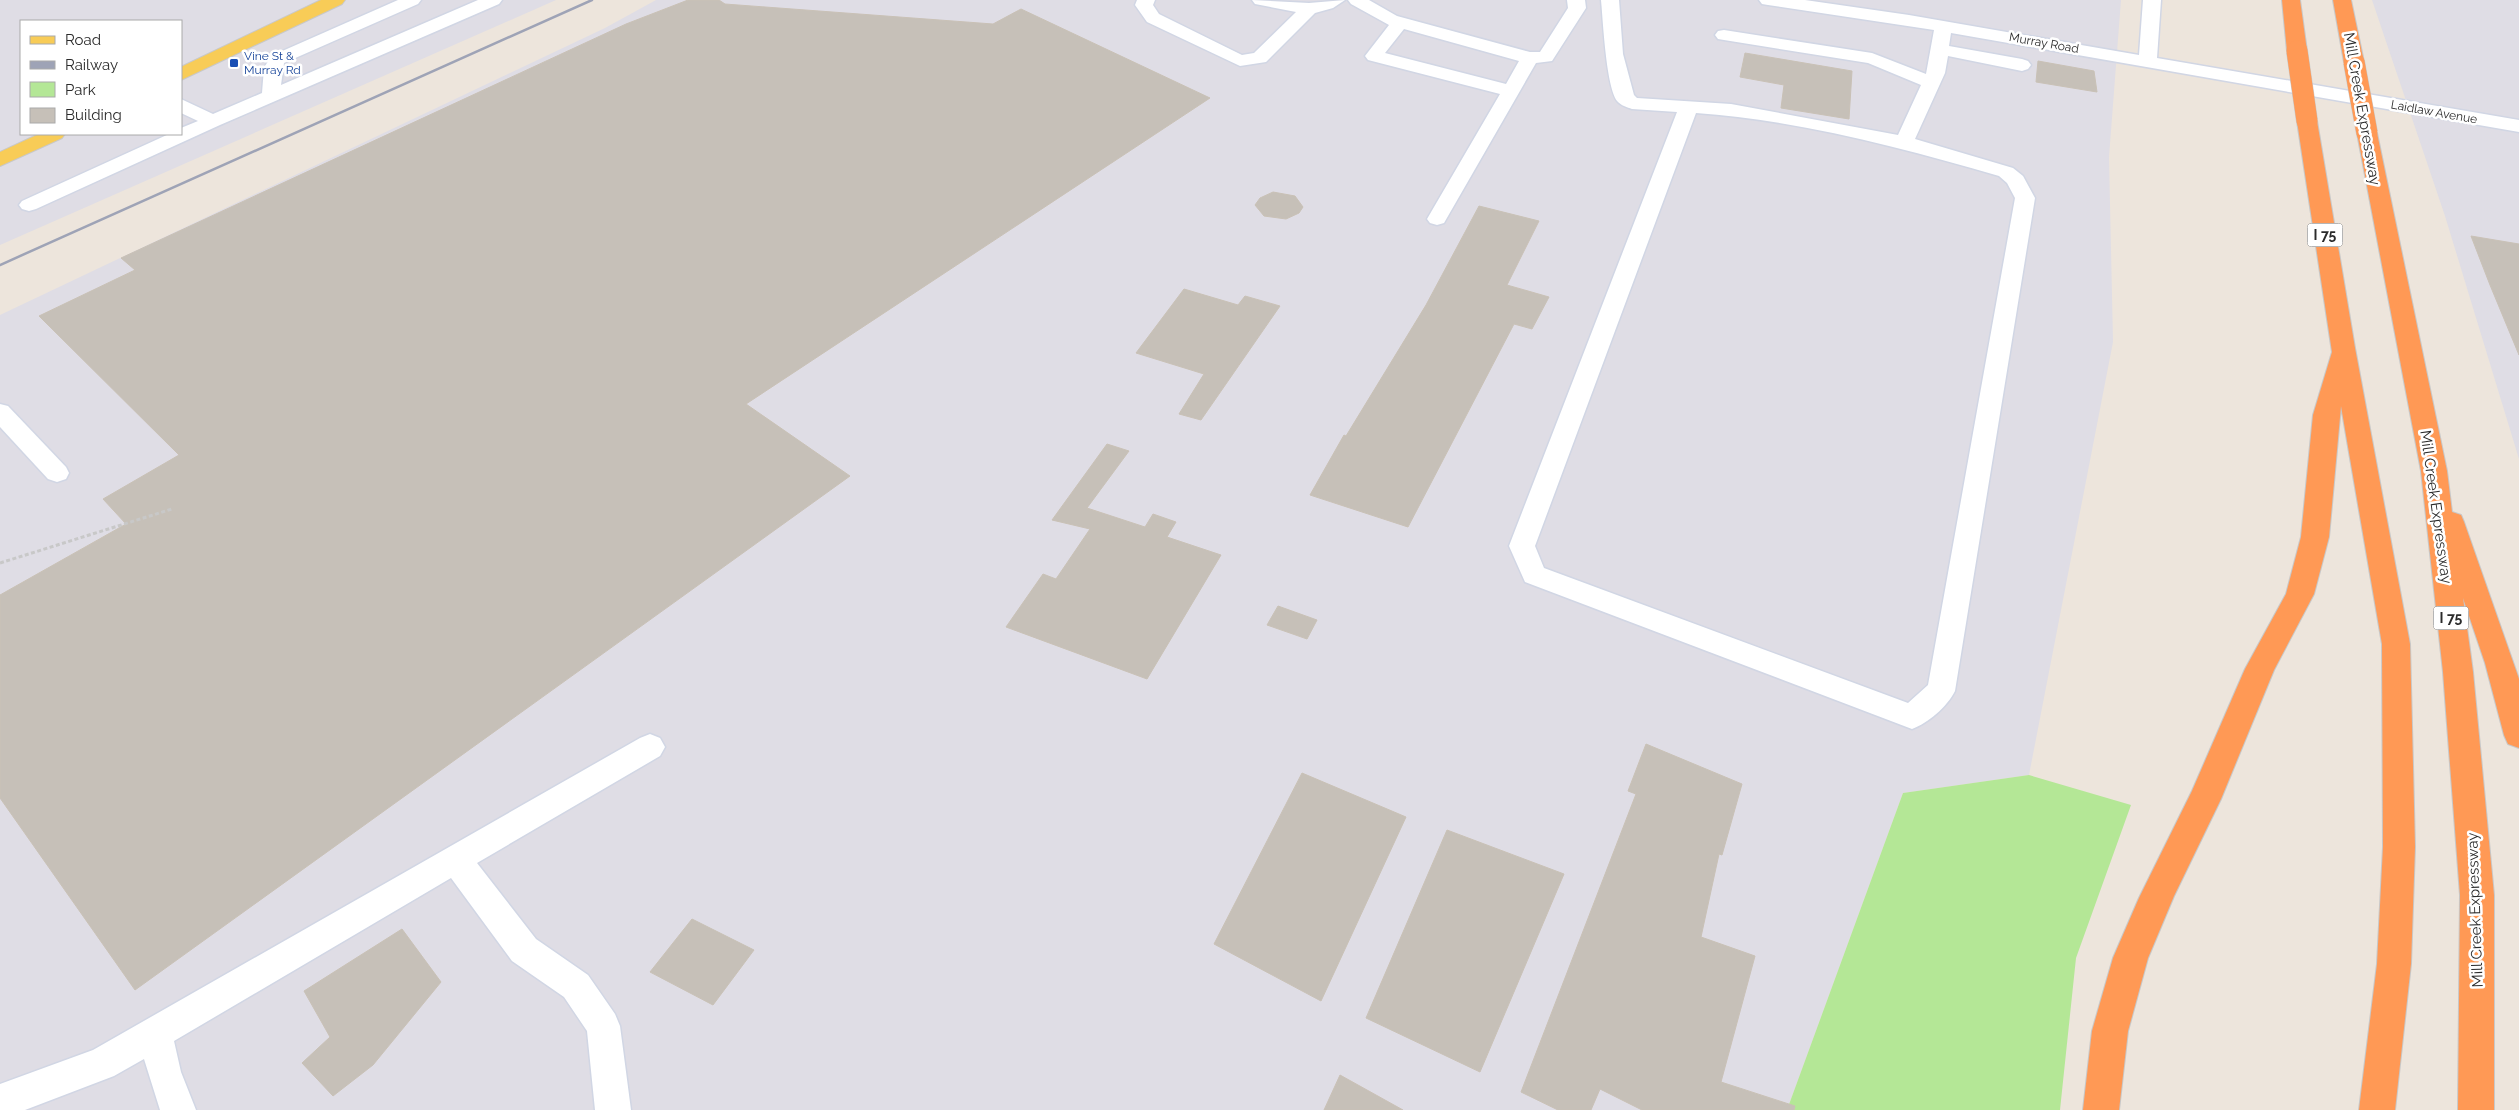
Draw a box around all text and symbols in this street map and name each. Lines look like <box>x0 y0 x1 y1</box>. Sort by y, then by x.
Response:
legend <box>20 20 182 135</box>
street label: Murray Road <box>2008 30 2080 56</box>
text: Road <box>65 31 101 49</box>
street label: Mill Creek Expressway <box>2340 31 2384 187</box>
place label: Vine St & Murray Rd <box>244 49 301 77</box>
text: Railway <box>65 56 118 74</box>
marker: Vine St & Murray Rd <box>228 57 240 69</box>
text: Park <box>65 81 96 99</box>
street label: Laidlaw Avenue <box>2390 98 2478 126</box>
text: Building <box>65 106 122 124</box>
road number: I 75 <box>2308 224 2342 246</box>
street label: Mill Creek Expressway <box>2416 429 2456 585</box>
road number: I 75 <box>2434 606 2468 630</box>
street label: Mill Creek Expressway <box>2463 832 2487 988</box>

